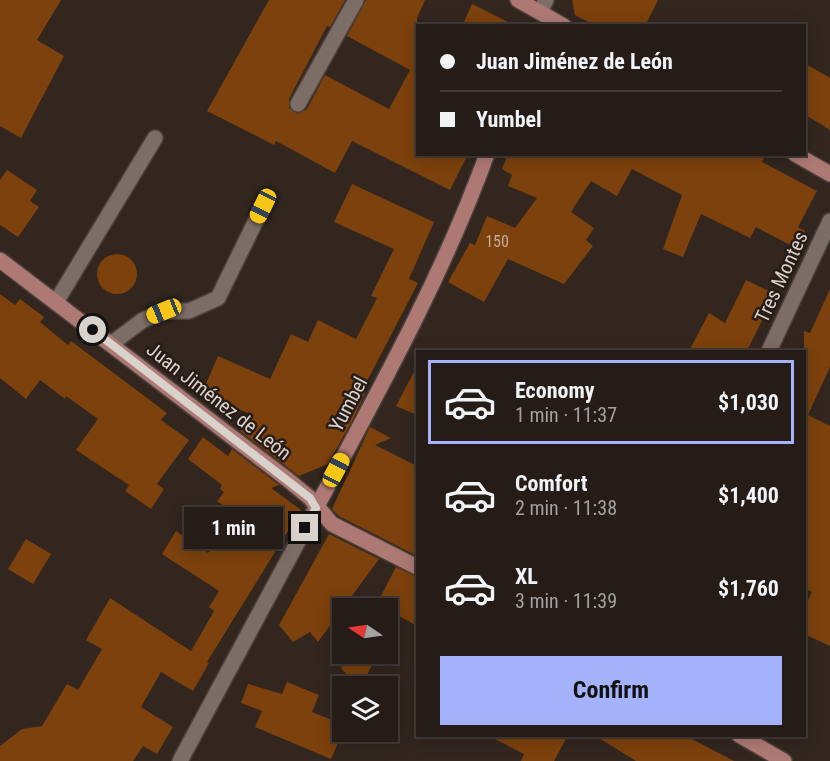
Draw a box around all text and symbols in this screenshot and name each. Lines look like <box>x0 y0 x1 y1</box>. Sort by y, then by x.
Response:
text: Juan Jiménez de León <box>476 49 673 74</box>
text: Yumbel <box>476 107 542 132</box>
car <box>247 186 279 226</box>
street label: Tres Montes <box>749 228 813 326</box>
house number: 150 <box>485 232 509 251</box>
car <box>144 296 184 326</box>
route start <box>79 316 106 343</box>
street label: Juan Jiménez de León <box>142 337 296 465</box>
street label: Yumbel <box>324 372 372 436</box>
icon: car <box>443 375 497 429</box>
text: Economy <box>515 378 595 403</box>
text: $1,030 <box>718 390 779 415</box>
text: 1 min · 11:37 <box>515 403 617 427</box>
car <box>320 450 352 490</box>
icon: car <box>443 468 497 522</box>
text: Comfort <box>515 471 588 496</box>
text: $1,400 <box>718 483 779 508</box>
text: 2 min · 11:38 <box>515 496 617 520</box>
callout: 1 min <box>185 507 284 549</box>
route end <box>291 514 318 541</box>
text: 1 min <box>211 516 256 540</box>
icon: car <box>443 561 497 615</box>
text: XL <box>515 564 538 589</box>
text: $1,760 <box>718 576 779 601</box>
text: 3 min · 11:39 <box>515 589 617 613</box>
north arrow <box>332 598 398 664</box>
map controls <box>332 598 398 742</box>
button: Confirm <box>440 656 782 725</box>
button: layers <box>332 676 398 742</box>

